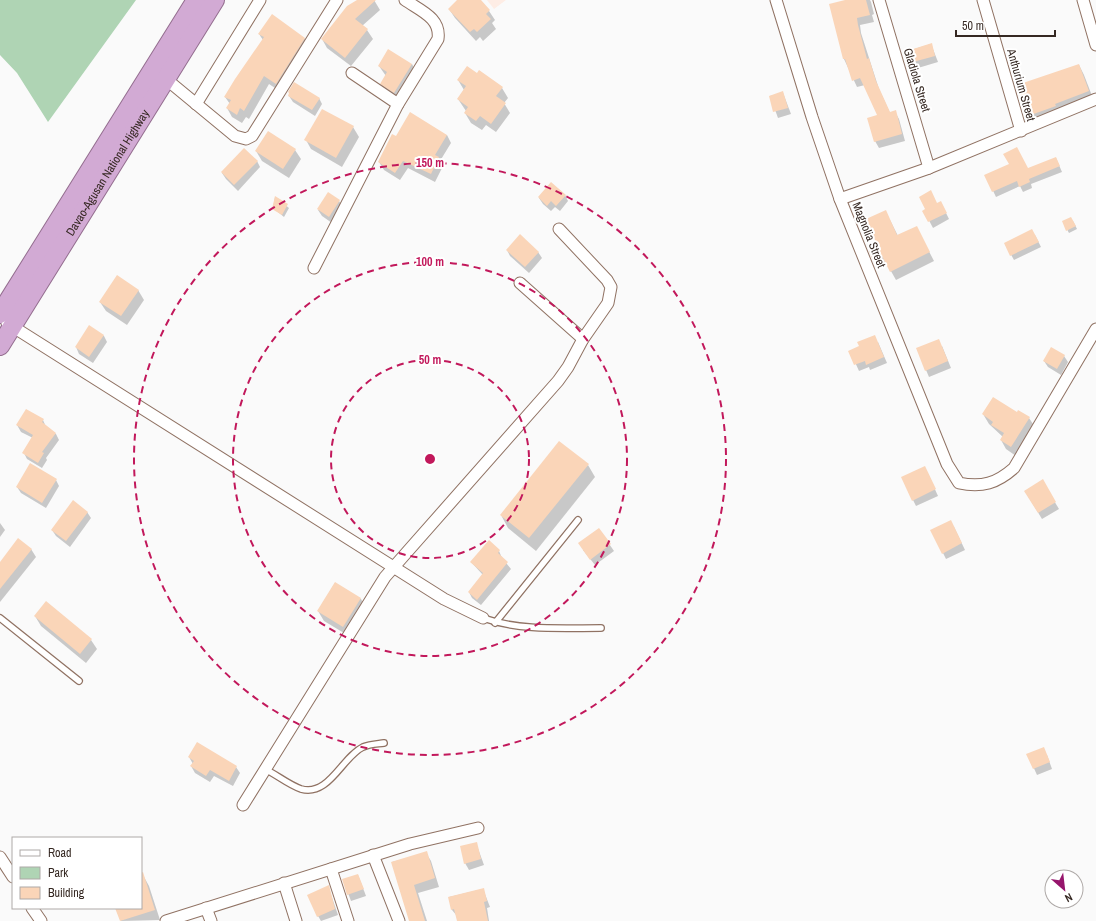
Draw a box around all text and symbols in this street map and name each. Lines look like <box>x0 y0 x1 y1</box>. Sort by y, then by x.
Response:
scale bar <box>956 12 1055 38</box>
text: 50 m <box>962 18 984 34</box>
street label: Gladiola Street <box>900 46 934 114</box>
street label: Anthurium Street <box>1003 46 1039 123</box>
street label: Davao-Agusan National Highway <box>62 107 153 239</box>
text: 150 m <box>416 155 444 171</box>
street label: Magnolia Street <box>849 200 890 270</box>
text: 100 m <box>416 254 444 270</box>
text: 50 m <box>419 352 441 368</box>
centre of rings <box>423 452 437 466</box>
legend <box>12 837 142 909</box>
text: Road <box>48 845 72 861</box>
text: Park <box>48 865 68 881</box>
north arrow <box>1044 869 1084 909</box>
text: Building <box>48 885 85 901</box>
text: N <box>1063 890 1075 906</box>

